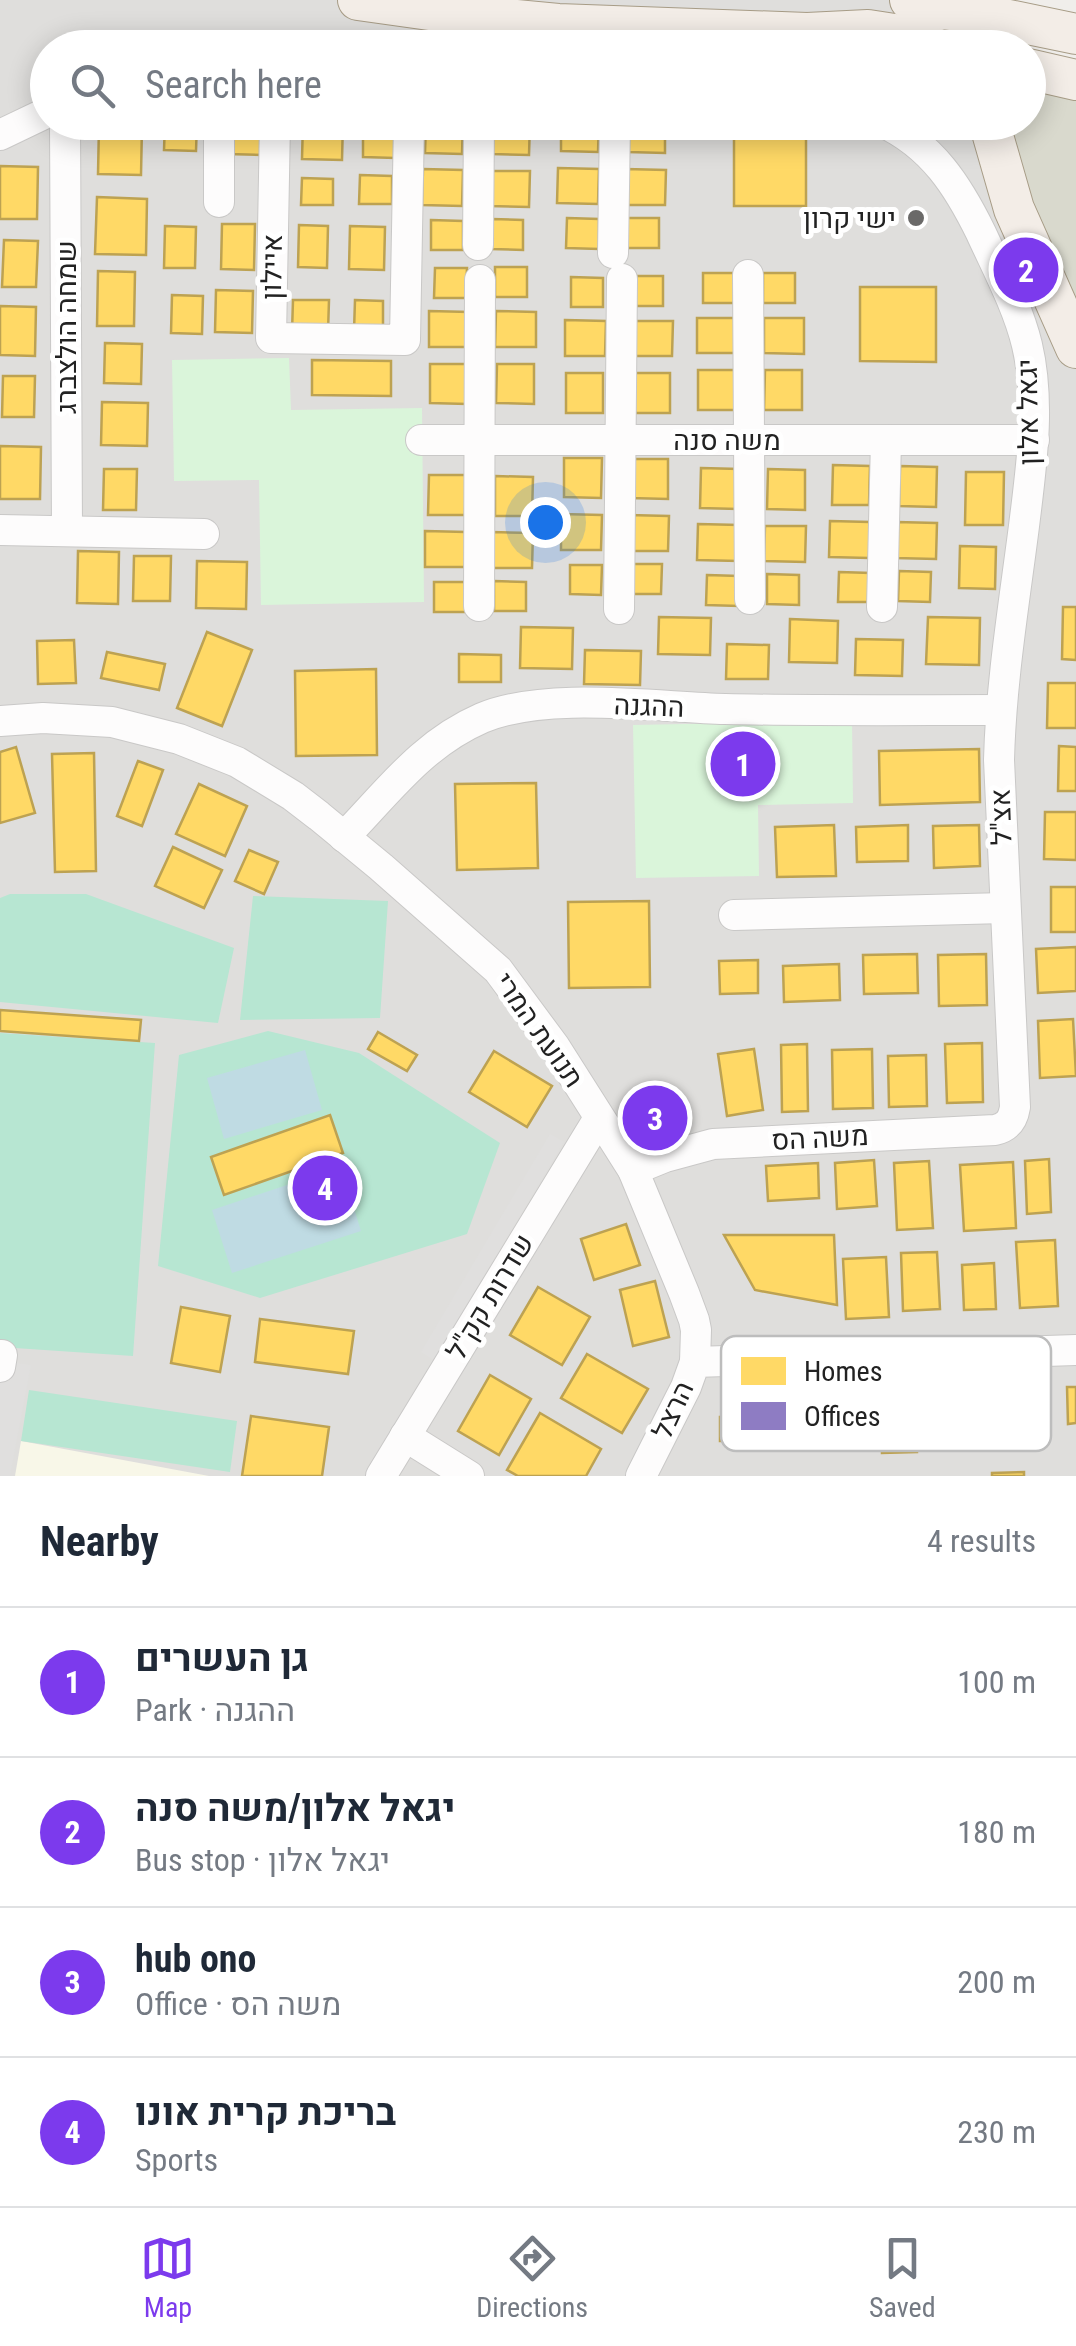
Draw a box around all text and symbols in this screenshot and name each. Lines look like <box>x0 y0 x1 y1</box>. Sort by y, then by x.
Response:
search box <box>30 30 1046 140</box>
icon: search <box>65 58 120 113</box>
text: Search here <box>145 63 322 107</box>
place label: ישי קרון <box>803 202 896 235</box>
marker: ישי קרון <box>905 207 927 229</box>
pin: 2 <box>994 232 1058 308</box>
street label: איילון <box>255 234 289 300</box>
street label: שמחה הולצברג <box>50 240 83 414</box>
street label: יגאל אלון <box>1011 358 1045 466</box>
street label: משה סנה <box>673 424 781 457</box>
your location <box>520 497 571 548</box>
street label: ההגנה <box>613 688 685 724</box>
pin: 1 <box>710 726 776 802</box>
street label: אצ"ל <box>984 788 1018 846</box>
street label: תנועת המרי <box>488 966 590 1094</box>
pin: 3 <box>622 1080 688 1156</box>
street label: משה הס <box>771 1119 869 1157</box>
pin: 4 <box>292 1150 358 1226</box>
street label: שדרות קק"ל <box>440 1228 540 1366</box>
legend <box>721 1336 1051 1451</box>
text: Homes <box>804 1355 882 1388</box>
street label: הרצל <box>645 1376 701 1444</box>
text: Offices <box>804 1400 881 1433</box>
text: Nearby <box>40 1517 159 1566</box>
text: 4 results <box>927 1522 1036 1560</box>
text: גן העשרים <box>135 1636 309 1680</box>
text: 1 <box>64 1663 81 1701</box>
text: 100 m <box>957 1663 1036 1701</box>
text: Park · ההגנה <box>135 1691 295 1729</box>
text: יגאל אלון/משה סנה <box>135 1786 455 1830</box>
text: 2 <box>64 1813 81 1851</box>
text: 180 m <box>957 1813 1036 1851</box>
text: Bus stop · יגאל אלון <box>135 1841 390 1879</box>
text: hub ono <box>135 1937 256 1981</box>
text: 3 <box>64 1963 81 2001</box>
text: 200 m <box>957 1963 1036 2001</box>
text: Office · משה הס <box>135 1985 341 2023</box>
text: בריכת קרית אונו <box>135 2090 396 2134</box>
text: 4 <box>64 2113 81 2151</box>
text: 230 m <box>957 2113 1036 2151</box>
text: Sports <box>135 2141 218 2179</box>
tab: Map <box>140 2231 195 2324</box>
tab: Directions <box>476 2231 588 2324</box>
tab: Saved <box>869 2231 936 2324</box>

